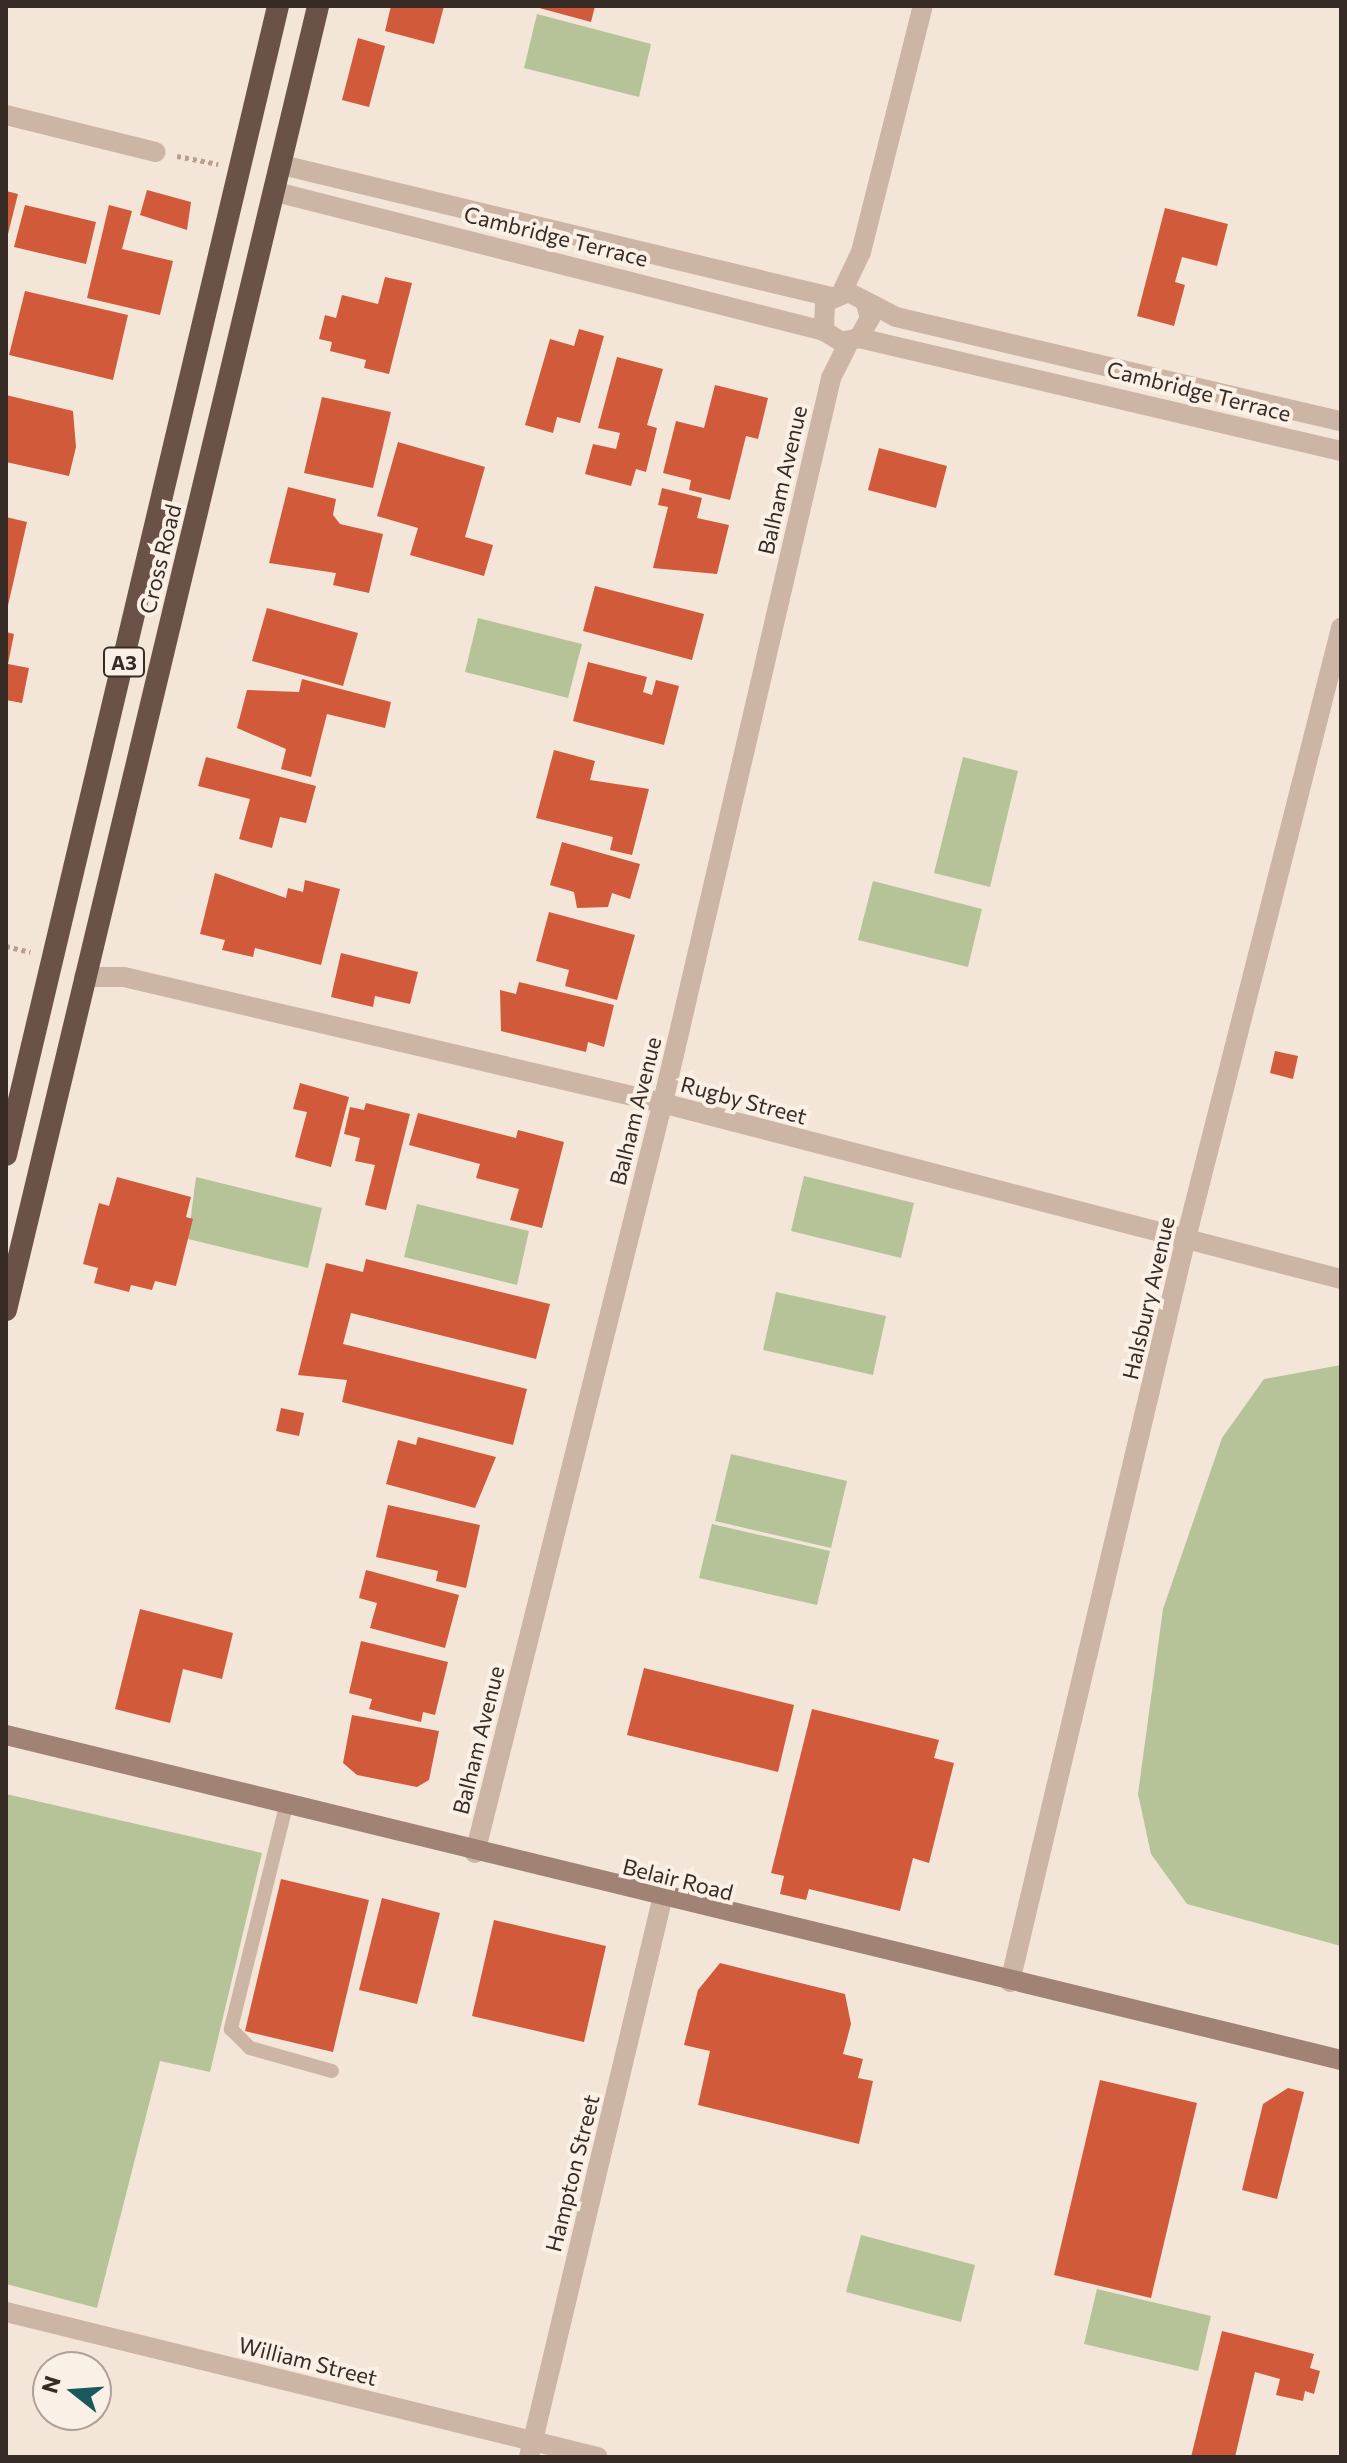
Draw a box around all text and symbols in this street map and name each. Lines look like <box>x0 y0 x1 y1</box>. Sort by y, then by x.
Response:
street label: Cambridge Terrace <box>461 200 651 272</box>
street label: Cambridge Terrace <box>1104 355 1294 427</box>
street label: Balham Avenue <box>752 403 812 557</box>
street label: Cross Road <box>134 501 186 617</box>
road number: A3 <box>102 646 146 678</box>
street label: Balham Avenue <box>604 1034 666 1188</box>
street label: Rugby Street <box>678 1071 810 1129</box>
street label: Halsbury Avenue <box>1116 1214 1180 1382</box>
street label: Balham Avenue <box>447 1663 509 1817</box>
street label: Belair Road <box>620 1853 736 1905</box>
street label: Hampton Street <box>540 2092 604 2254</box>
street label: William Street <box>236 2331 380 2391</box>
north arrow <box>32 2351 112 2431</box>
text: N <box>35 2373 66 2396</box>

